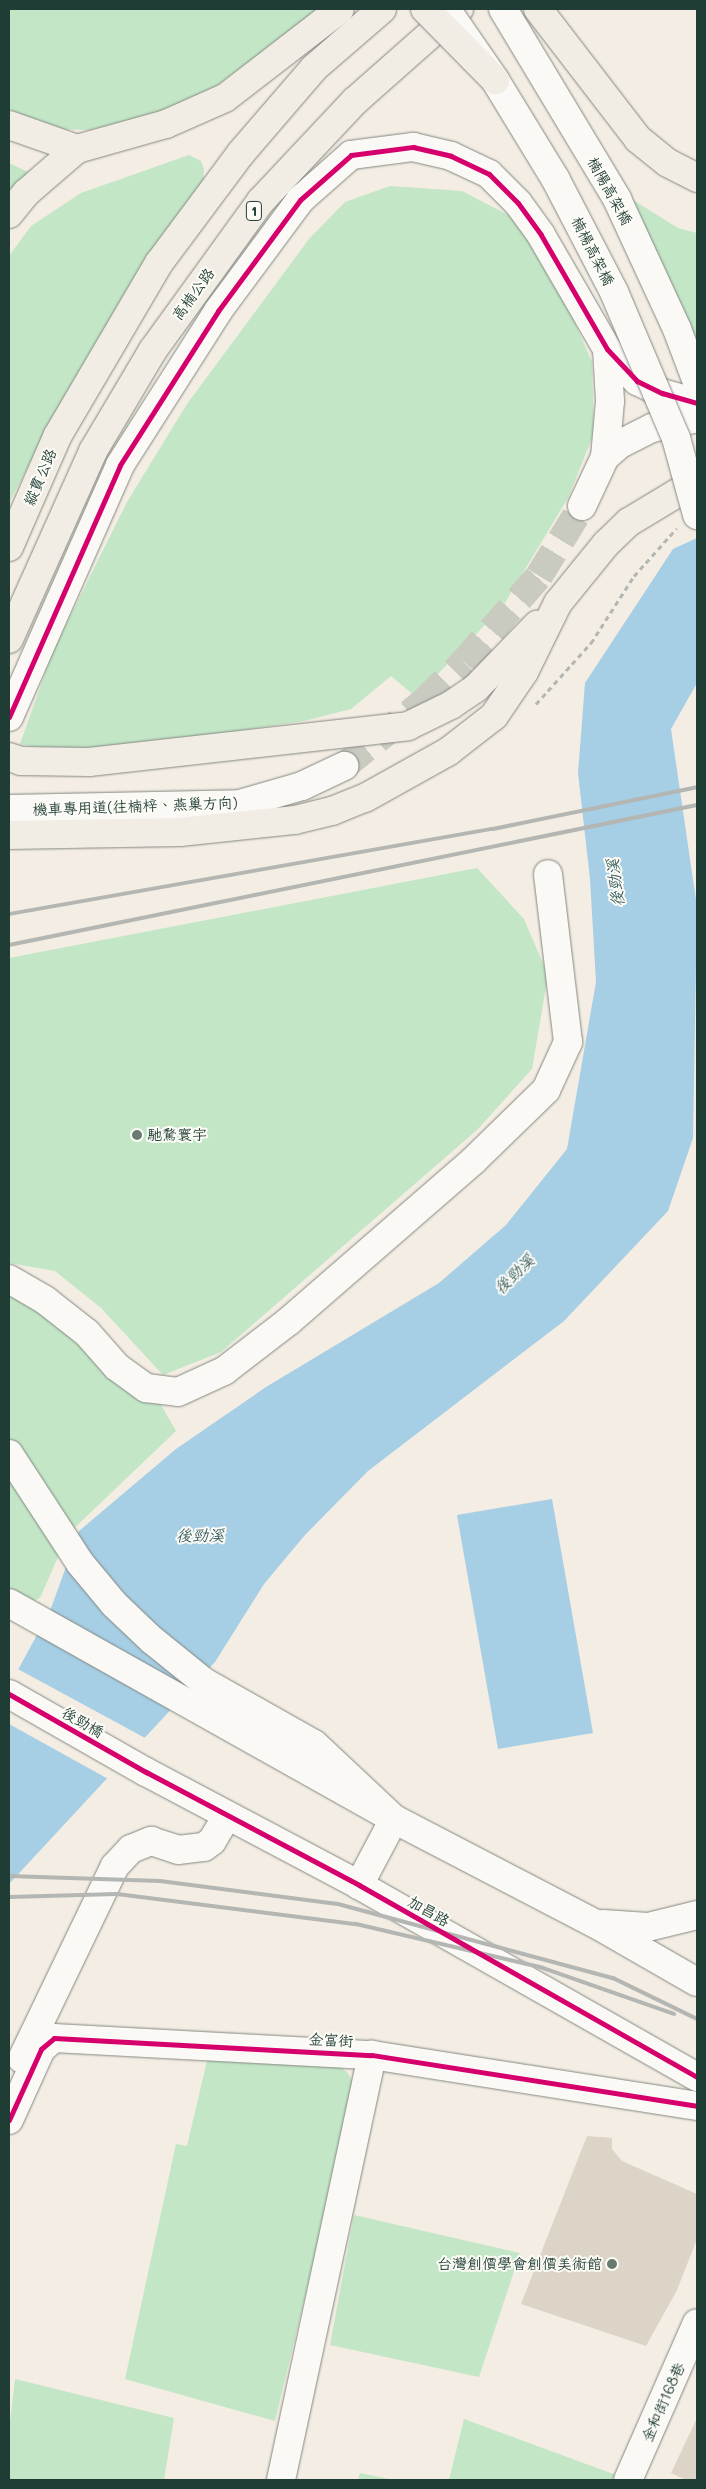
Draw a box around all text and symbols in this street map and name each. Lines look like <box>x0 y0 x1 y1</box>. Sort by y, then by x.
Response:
street label: 楠陽高架橋 <box>584 154 636 228</box>
road number: 1 <box>245 200 263 222</box>
street label: 楠楊高架橋 <box>568 214 618 288</box>
street label: 高楠公路 <box>168 264 218 324</box>
street label: 縱貫公路 <box>20 446 60 508</box>
street label: 機車專用道(往楠梓、燕巢方向) <box>32 793 238 819</box>
water label: 後勁溪 <box>603 858 627 908</box>
place label: 馳騖寰宇 <box>147 1126 207 1144</box>
marker: 馳騖寰宇 <box>131 1129 143 1141</box>
water label: 後勁溪 <box>490 1250 538 1298</box>
water label: 後勁溪 <box>176 1525 224 1545</box>
street label: 後勁橋 <box>59 1703 107 1741</box>
street label: 加昌路 <box>405 1892 453 1930</box>
street label: 金富街 <box>308 2030 354 2050</box>
place label: 台灣創價學會創價美術館 <box>437 2255 602 2273</box>
marker: 台灣創價學會創價美術館 <box>606 2258 618 2270</box>
street label: 金和街168巷 <box>638 2360 688 2444</box>

